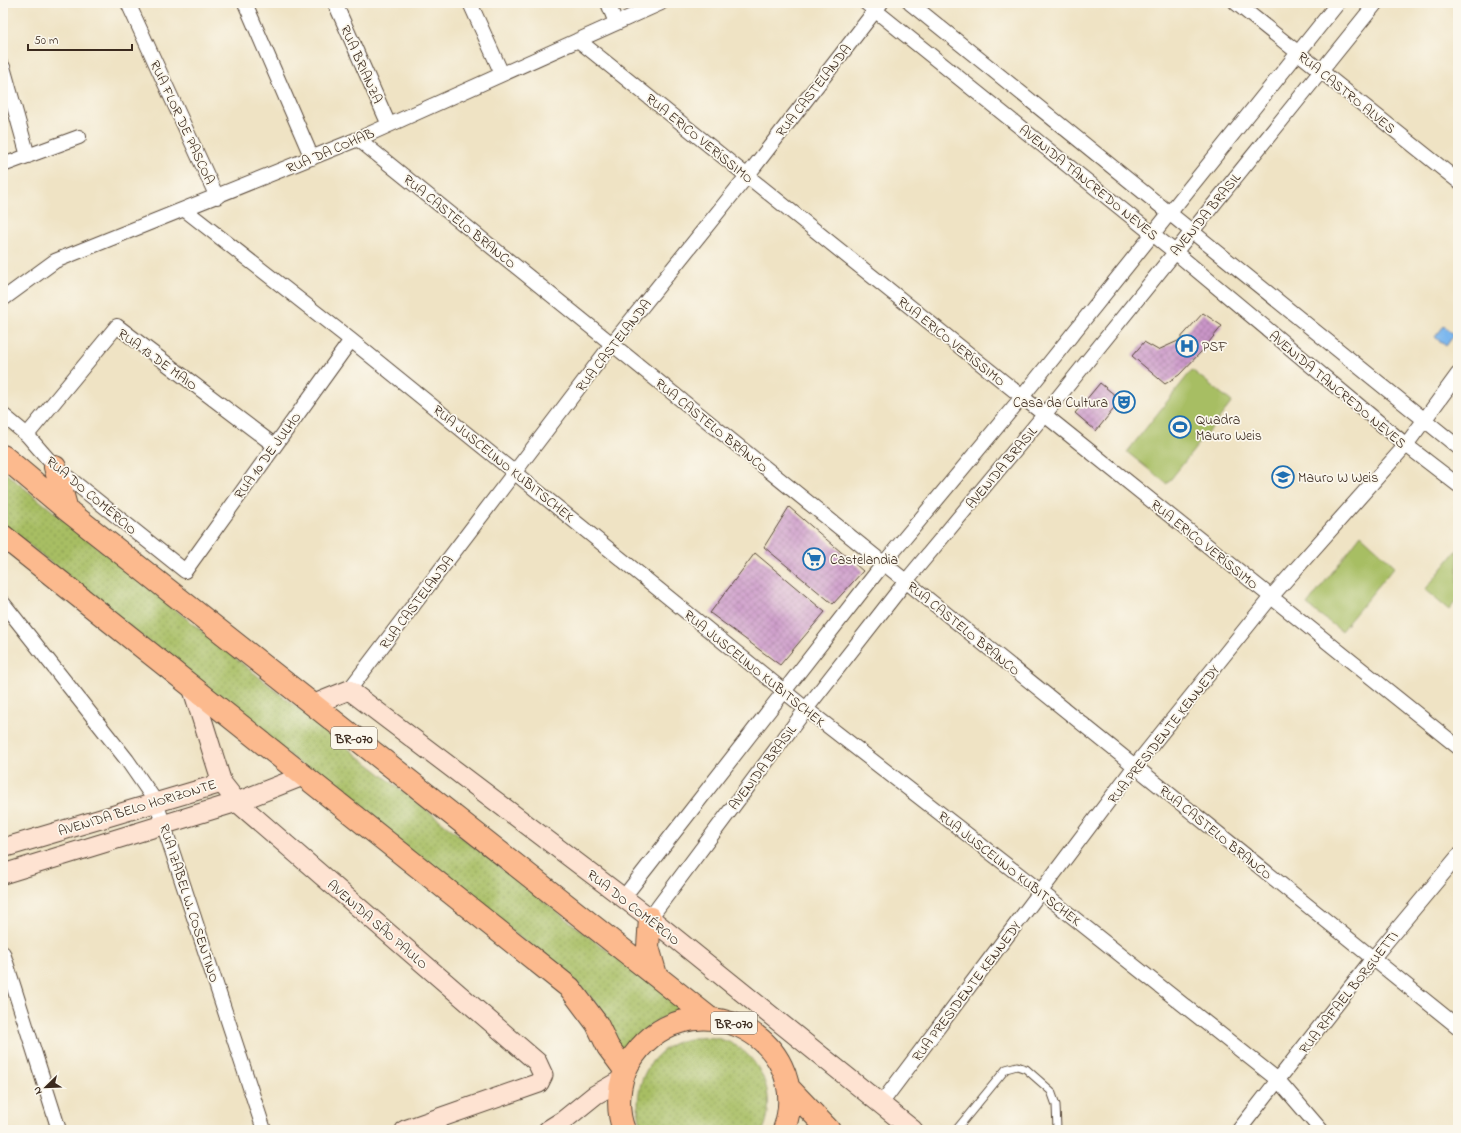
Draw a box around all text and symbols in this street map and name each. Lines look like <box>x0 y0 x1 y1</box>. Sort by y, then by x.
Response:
street label: RUA BRIANZA <box>334 22 387 107</box>
scale bar <box>28 26 132 52</box>
text: 50 m <box>34 32 58 50</box>
street label: RUA CASTELANDA <box>771 40 857 142</box>
street label: RUA CASTRO ALVES <box>1293 47 1399 139</box>
street label: RUA FLOR DE PASCOA <box>144 57 220 188</box>
street label: RUA ERICO VERÍSSIMO <box>641 89 757 189</box>
street label: AVENIDA TANCREDO NEVES <box>1014 120 1162 246</box>
street label: RUA DA COHAB <box>283 123 378 179</box>
street label: AVENIDA BRASIL <box>1166 168 1247 261</box>
street label: RUA CASTELO BRANCO <box>398 170 520 274</box>
street label: RUA ERICO VERÍSSIMO <box>893 292 1009 392</box>
street label: RUA CASTELANDA <box>571 295 657 397</box>
street label: RUA 13 DE MAIO <box>113 324 201 396</box>
street label: AVENIDA TANCREDO NEVES <box>1264 326 1410 454</box>
hospital icon: PSF <box>1174 333 1200 359</box>
place label: PSF <box>1202 337 1227 358</box>
street label: RUA CASTELO BRANCO <box>650 374 772 478</box>
theatre icon: Casa da Cultura <box>1111 389 1137 415</box>
place label: Casa da Cultura <box>1013 393 1108 414</box>
street label: RUA JUSCELINO KUBITSCHEK <box>428 400 578 528</box>
street label: RUA 10 DE JULHO <box>229 408 307 504</box>
place label: Quadra Mauro Weis <box>1196 410 1262 447</box>
sports icon: Quadra Mauro Weis <box>1167 414 1193 440</box>
street label: AVENIDA BRASIL <box>961 421 1044 514</box>
street label: RUA DO COMÉRCIO <box>41 452 141 541</box>
school or university icon: Mauro W Weis <box>1270 464 1296 490</box>
place label: Mauro W Weis <box>1298 468 1378 489</box>
street label: RUA ERICO VERÍSSIMO <box>1146 495 1262 595</box>
supermarket icon: Castelandia <box>801 546 827 572</box>
place label: Castelandia <box>830 550 898 571</box>
street label: RUA CASTELANDA <box>375 552 459 654</box>
street label: RUA CASTELO BRANCO <box>902 577 1024 681</box>
street label: RUA JUSCELINO KUBITSCHEK <box>679 605 829 733</box>
street label: RUA PRESIDENTE KENNEDY <box>1103 661 1225 809</box>
street label: AVENIDA BRASIL <box>724 720 803 815</box>
road number: BR-070 <box>331 727 377 749</box>
street label: AVENIDA BELO HORIZONTE <box>56 774 219 843</box>
street label: RUA CASTELO BRANCO <box>1154 781 1276 885</box>
street label: RUA JUSCELINO KUBITSCHEK <box>933 807 1085 932</box>
street label: RUA IZABEL W. COSENTINO <box>153 821 224 986</box>
street label: RUA DO COMÉRCIO <box>582 865 684 951</box>
street label: AVENIDA SÃO PAULO <box>322 875 432 975</box>
street label: RUA PRESIDENTE KENNEDY <box>907 917 1027 1067</box>
street label: RUA RAFAEL BORGUETTI <box>1294 927 1404 1059</box>
road number: BR-070 <box>711 1012 757 1034</box>
north arrow <box>26 1067 66 1107</box>
text: N <box>29 1084 47 1097</box>

